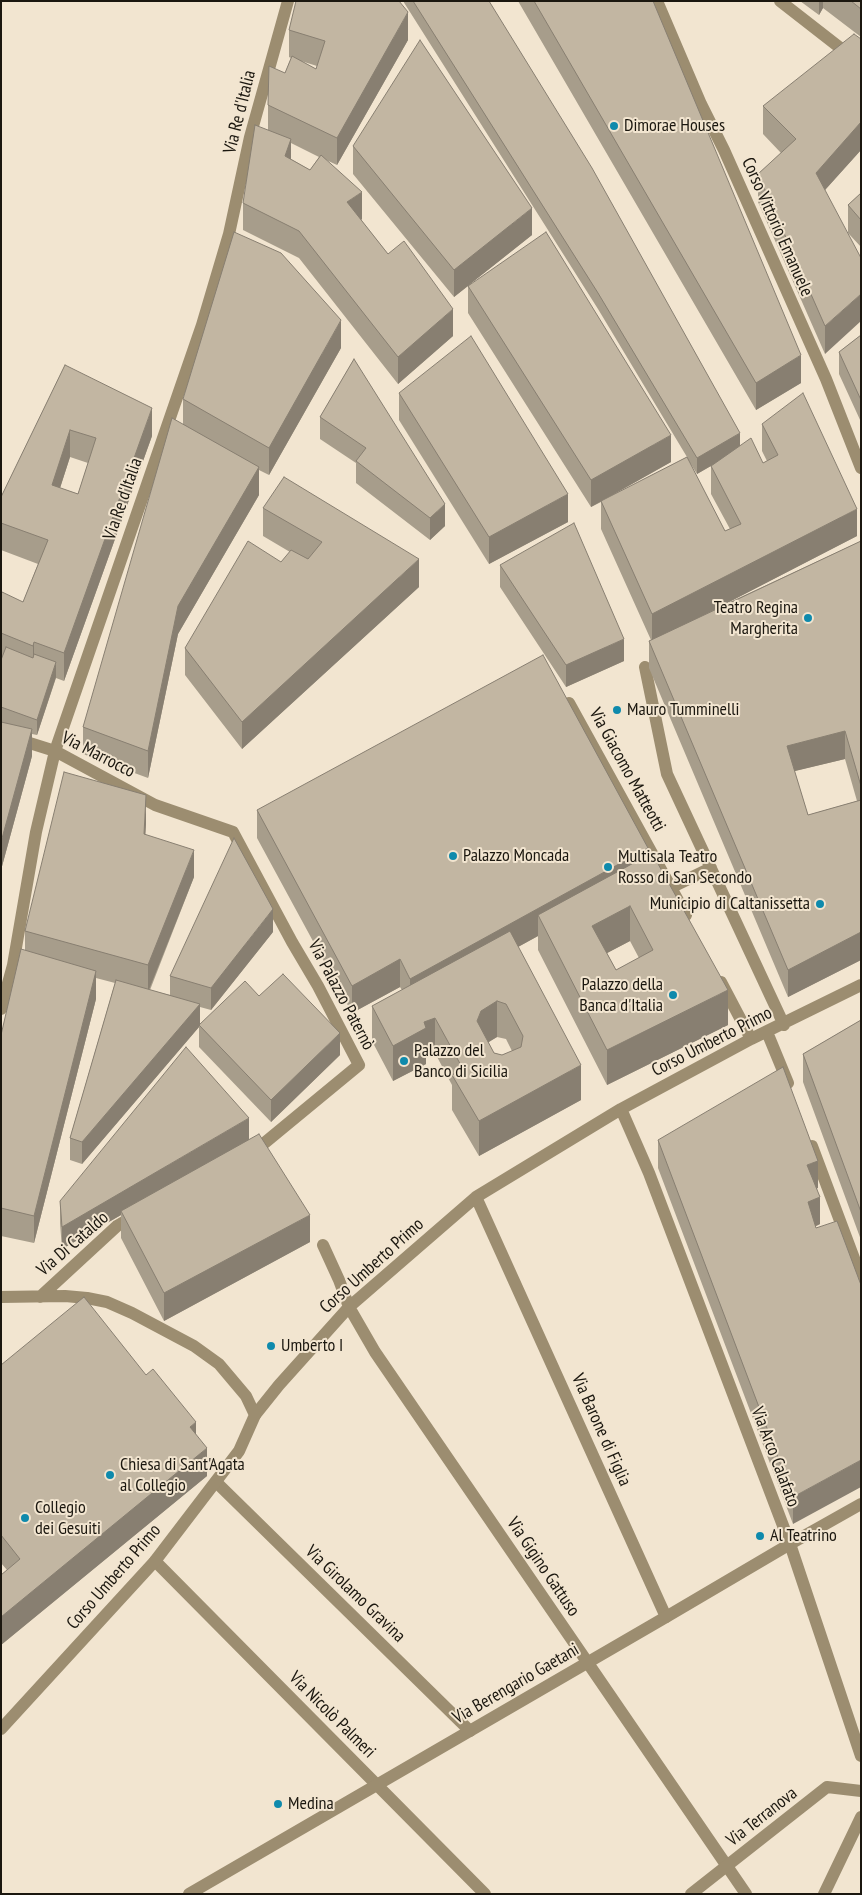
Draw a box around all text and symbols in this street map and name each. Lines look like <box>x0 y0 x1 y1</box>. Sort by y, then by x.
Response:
street label: Via Re d'Italia <box>219 68 261 156</box>
place label: Dimorae Houses <box>624 115 725 137</box>
marker: Dimorae Houses <box>608 120 620 132</box>
street label: Corso Vittorio Emanuele <box>737 154 817 300</box>
street label: Via Re d'Italia <box>99 455 147 543</box>
place label: Teatro Regina Margherita <box>714 597 798 640</box>
marker: Teatro Regina Margherita <box>802 612 814 624</box>
place label: Mauro Tumminelli <box>627 699 739 721</box>
marker: Mauro Tumminelli <box>611 704 623 716</box>
street label: Via Giacomo Matteotti <box>584 705 670 835</box>
street label: Via Marrocco <box>58 727 138 783</box>
place label: Palazzo Moncada <box>463 845 569 867</box>
place label: Multisala Teatro Rosso di San Secondo <box>618 846 752 889</box>
marker: Palazzo Moncada <box>447 850 459 862</box>
marker: Multisala Teatro Rosso di San Secondo <box>602 861 614 873</box>
place label: Municipio di Caltanissetta <box>650 893 810 915</box>
marker: Municipio di Caltanissetta <box>814 898 826 910</box>
street label: Via Palazzo Paternò <box>303 936 379 1054</box>
place label: Palazzo della Banca d'Italia <box>579 974 663 1016</box>
marker: Palazzo della Banca d'Italia <box>667 989 679 1001</box>
street label: Corso Umberto Primo <box>648 1002 776 1082</box>
place label: Palazzo del Banco di Sicilia <box>414 1040 508 1082</box>
marker: Palazzo del Banco di Sicilia <box>398 1055 410 1067</box>
street label: Via Di Cataldo <box>33 1207 113 1281</box>
street label: Corso Umberto Primo <box>316 1214 428 1318</box>
place label: Umberto I <box>281 1335 343 1357</box>
marker: Umberto I <box>265 1340 277 1352</box>
street label: Via Barone di Figlia <box>567 1370 635 1490</box>
street label: Via Arco Calafato <box>746 1404 804 1510</box>
place label: Chiesa di Sant'Agata al Collegio <box>120 1454 245 1496</box>
marker: Chiesa di Sant'Agata al Collegio <box>104 1469 116 1481</box>
place label: Collegio dei Gesuiti <box>35 1497 101 1540</box>
marker: Collegio dei Gesuiti <box>19 1512 31 1524</box>
street label: Via Gigino Gattuso <box>502 1513 584 1621</box>
street label: Corso Umberto Primo <box>62 1520 166 1634</box>
place label: Al Teatrino <box>770 1525 837 1547</box>
marker: Al Teatrino <box>754 1530 766 1542</box>
street label: Via Girolamo Gravina <box>301 1541 409 1647</box>
street label: Via Berengario Gaetani <box>449 1639 583 1729</box>
street label: Via Nicolò Palmeri <box>284 1667 380 1763</box>
street label: Via Terranova <box>722 1783 802 1851</box>
place label: Medina <box>288 1793 334 1815</box>
marker: Medina <box>272 1798 284 1810</box>

